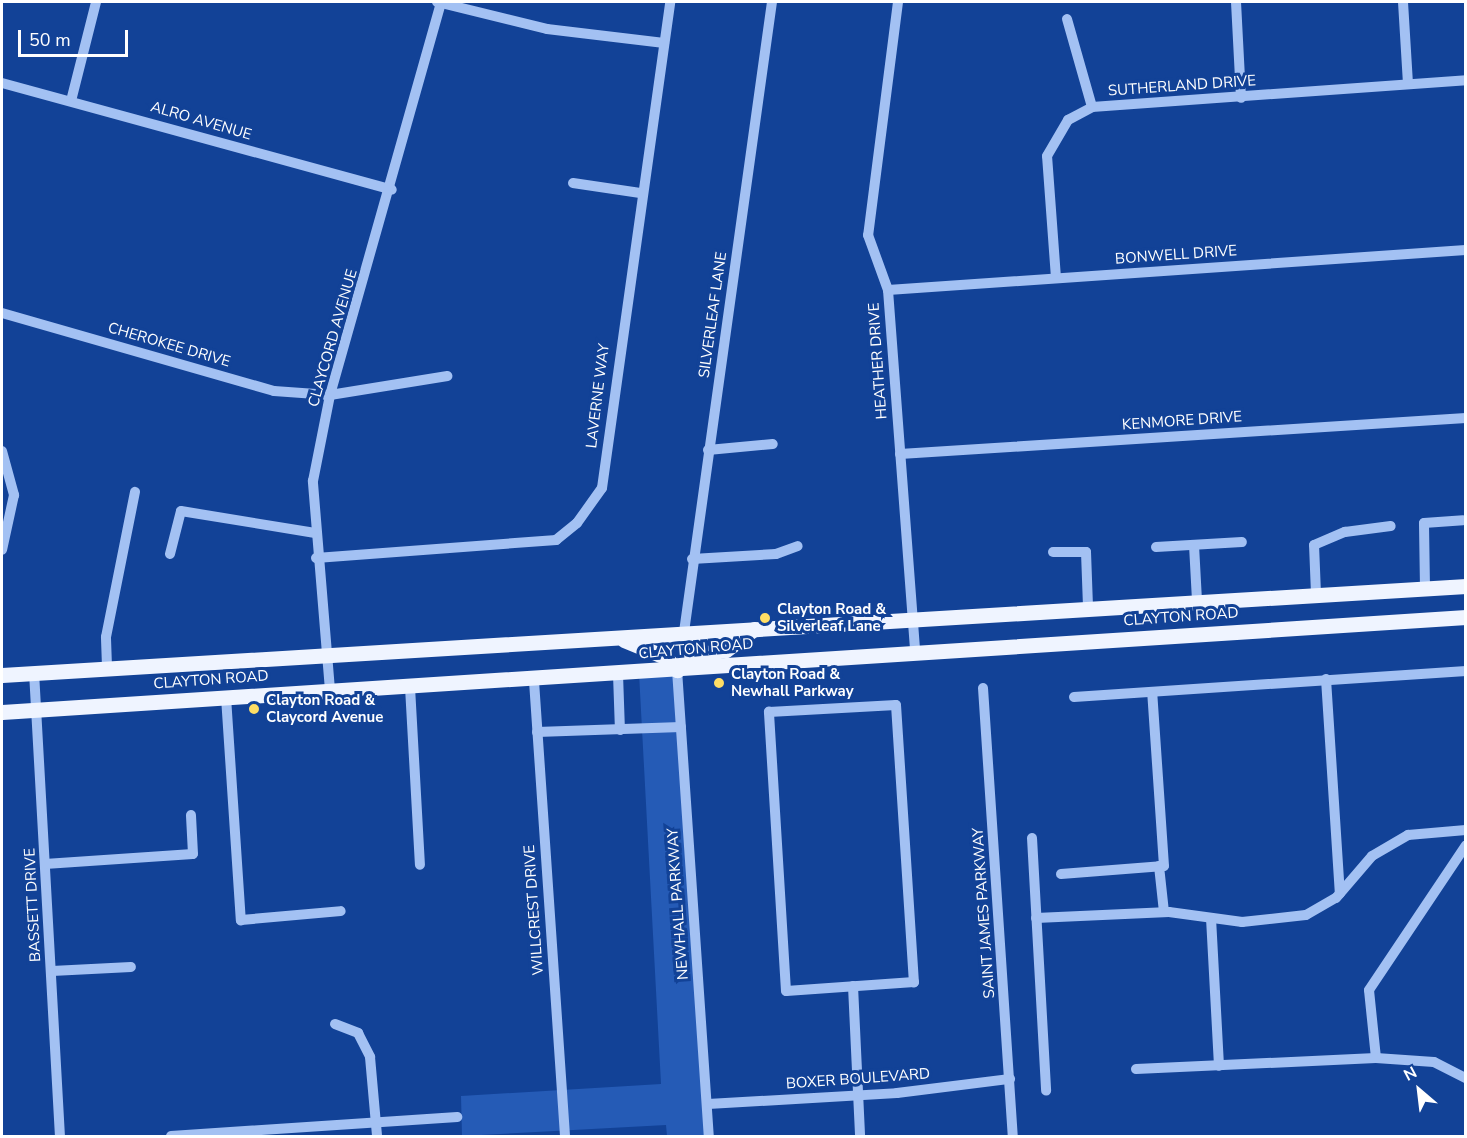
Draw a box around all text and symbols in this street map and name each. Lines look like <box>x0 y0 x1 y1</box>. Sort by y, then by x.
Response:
scale bar <box>21 18 130 56</box>
text: 50 m <box>29 28 71 52</box>
street label: SUTHERLAND DRIVE <box>1107 72 1257 100</box>
street label: ALRO AVENUE <box>148 98 254 144</box>
street label: BONWELL DRIVE <box>1114 242 1238 268</box>
street label: SILVERLEAF LANE <box>695 251 731 379</box>
street label: CLAYCORD AVENUE <box>305 267 361 409</box>
street label: HEATHER DRIVE <box>865 302 891 420</box>
street label: CHEROKEE DRIVE <box>106 319 232 371</box>
street label: LAVERNE WAY <box>583 343 613 449</box>
street label: KENMORE DRIVE <box>1121 408 1243 434</box>
place label: Clayton Road & Silverleaf Lane <box>777 600 886 635</box>
street label: CLAYTON ROAD <box>1123 604 1239 630</box>
marker: Clayton Road & Silverleaf Lane <box>758 611 772 625</box>
street label: CLAYTON ROAD <box>638 635 754 663</box>
place label: Clayton Road & Newhall Parkway <box>731 665 854 700</box>
street label: CLAYTON ROAD <box>153 667 269 693</box>
marker: Clayton Road & Newhall Parkway <box>712 676 726 690</box>
place label: Clayton Road & Claycord Avenue <box>266 691 383 726</box>
marker: Clayton Road & Claycord Avenue <box>247 702 261 716</box>
street label: SAINT JAMES PARKWAY <box>969 827 999 999</box>
street label: NEWHALL PARKWAY <box>664 828 692 980</box>
street label: WILLCREST DRIVE <box>520 844 548 976</box>
street label: BASSETT DRIVE <box>21 848 45 962</box>
north arrow <box>1389 1060 1449 1120</box>
text: N <box>1400 1062 1421 1087</box>
street label: BOXER BOULEVARD <box>785 1065 931 1093</box>

